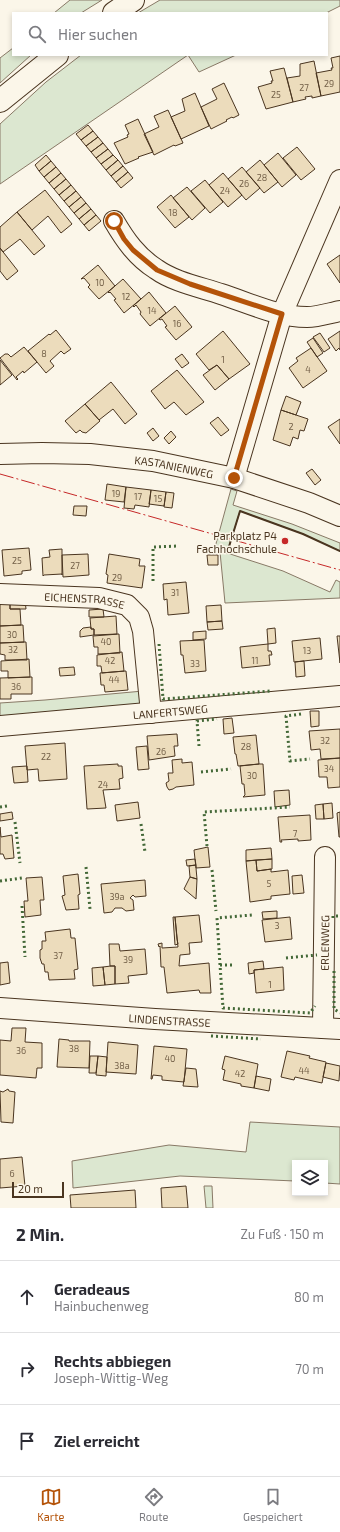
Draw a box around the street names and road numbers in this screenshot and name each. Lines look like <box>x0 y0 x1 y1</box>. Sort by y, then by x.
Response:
street label: KASTANIENWEG <box>134 452 215 480</box>
street label: EICHENSTRASSE <box>44 589 126 611</box>
street label: LANFERTSWEG <box>132 701 208 721</box>
street label: ERLENWEG <box>317 915 331 971</box>
street label: LINDENSTRASSE <box>128 1011 211 1029</box>

